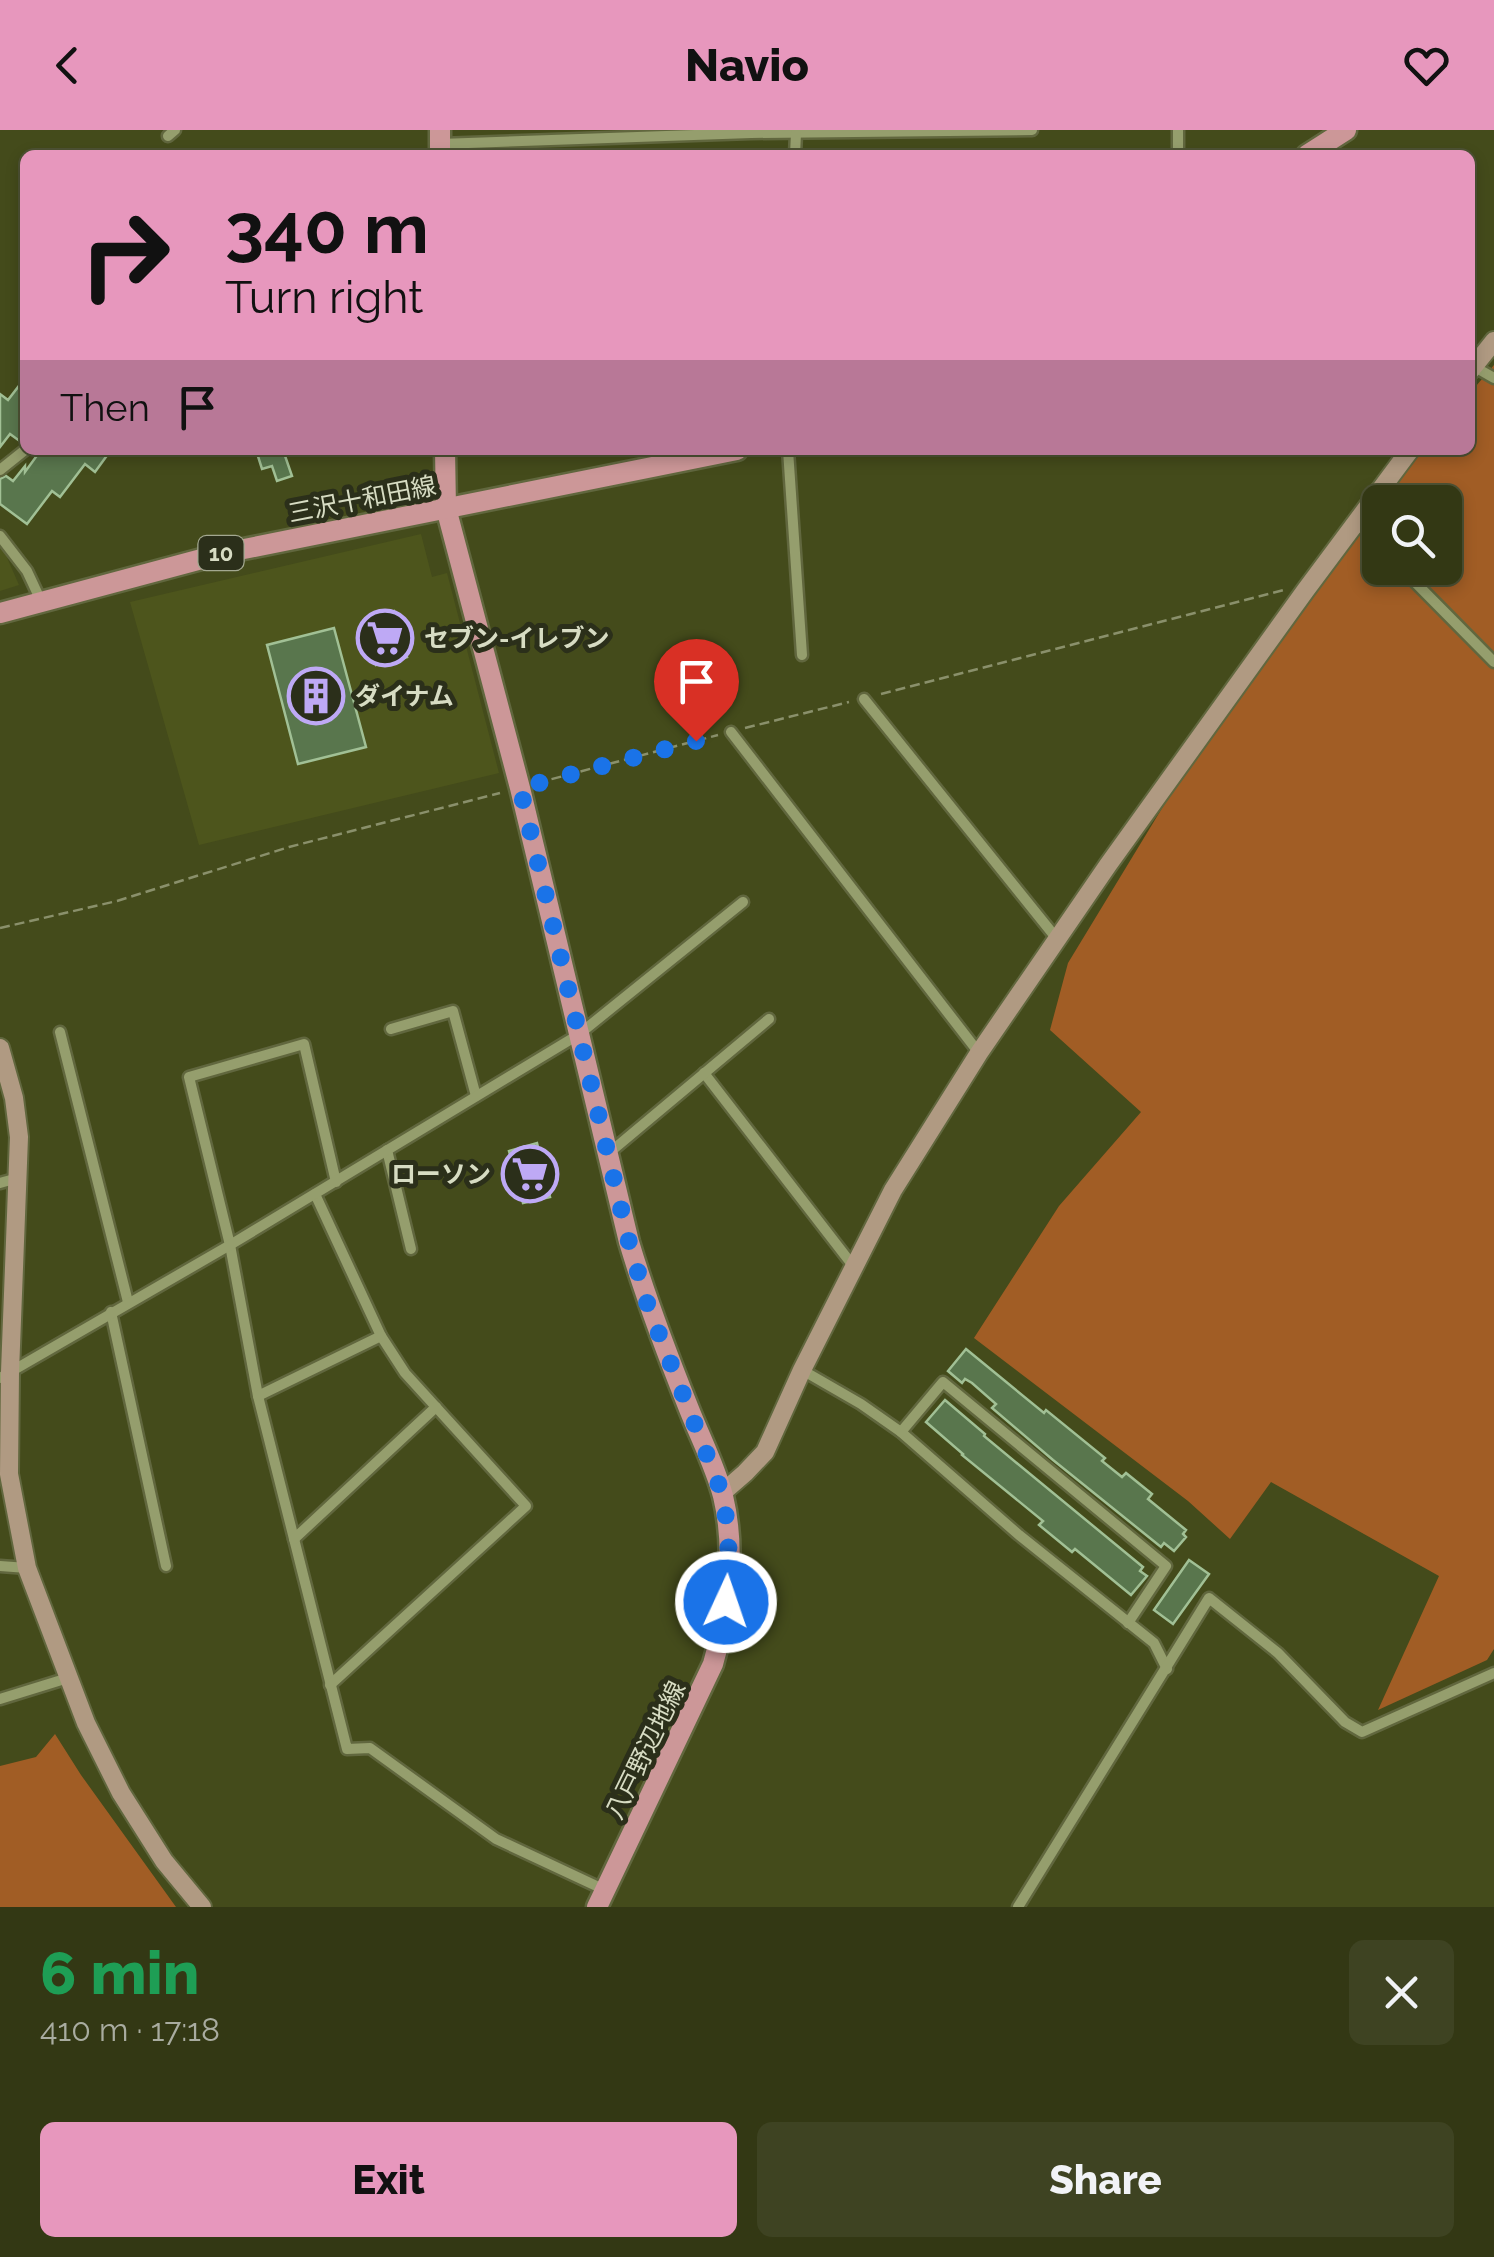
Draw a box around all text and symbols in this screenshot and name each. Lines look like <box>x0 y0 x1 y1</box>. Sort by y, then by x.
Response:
icon: back <box>40 38 95 93</box>
icon: heart <box>1399 38 1454 93</box>
text: Navio <box>685 39 809 92</box>
text: 340 m <box>225 187 429 269</box>
icon: right <box>60 190 190 320</box>
text: Turn right <box>225 271 423 324</box>
icon: arrive <box>170 380 225 435</box>
text: Then <box>60 385 150 430</box>
street label: 三沢十和田線 <box>286 470 438 528</box>
map controls <box>1362 485 1462 585</box>
button: search <box>1362 485 1462 585</box>
road number: 10 <box>198 536 244 570</box>
supermarket icon: セブン-イレブン <box>355 608 415 668</box>
place label: セブン-イレブン <box>424 623 609 653</box>
pin <box>654 639 739 742</box>
icon: arrive <box>669 654 724 709</box>
building icon: ダイナム <box>286 666 346 726</box>
place label: ダイナム <box>355 681 454 711</box>
supermarket icon: ローソン <box>500 1144 560 1204</box>
place label: ローソン <box>391 1159 491 1189</box>
position arrow <box>674 1550 778 1654</box>
street label: 八戸野辺地線 <box>599 1676 691 1824</box>
text: 6 min <box>40 1938 199 2008</box>
button: close <box>1349 1940 1454 2045</box>
text: 410 m · 17:18 <box>40 2011 220 2048</box>
button: Exit <box>40 2122 737 2237</box>
button: Share <box>757 2122 1454 2237</box>

